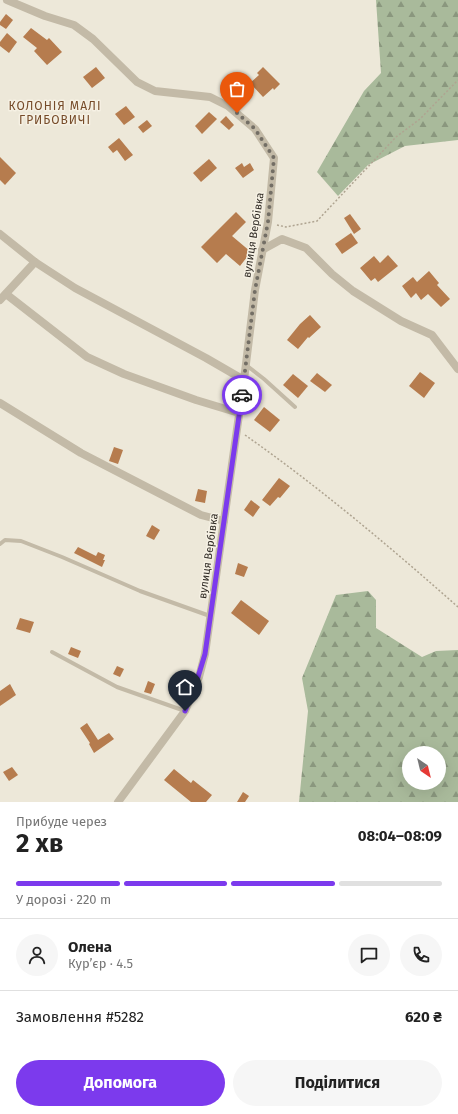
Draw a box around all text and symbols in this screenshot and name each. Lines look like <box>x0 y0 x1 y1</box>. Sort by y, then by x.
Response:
pin <box>220 72 254 113</box>
icon: bag <box>226 78 248 100</box>
district label: КОЛОНІЯ МАЛІ ГРИБОВИЧІ <box>9 99 102 127</box>
street label: вулиця Вербівка <box>240 192 267 279</box>
courier <box>222 375 262 415</box>
icon: car <box>231 384 253 406</box>
street label: вулиця Вербівка <box>196 513 221 600</box>
pin <box>168 670 202 711</box>
icon: home <box>174 676 196 698</box>
north arrow <box>402 746 446 790</box>
map controls <box>402 746 446 790</box>
text: Прибуде через <box>16 814 107 829</box>
text: 08:04–08:09 <box>358 827 442 845</box>
text: 2 хв <box>16 828 63 859</box>
text: У дорозі · 220 m <box>16 892 111 907</box>
button: person <box>16 934 58 976</box>
button: chat <box>348 934 390 976</box>
button: phone <box>400 934 442 976</box>
text: Олена <box>68 938 112 956</box>
text: Кур’єр · 4.5 <box>68 956 133 971</box>
text: Замовлення #5282 <box>16 1008 144 1026</box>
text: 620 ₴ <box>405 1008 442 1026</box>
button: Допомога <box>16 1060 225 1106</box>
button: Поділитися <box>233 1060 442 1106</box>

